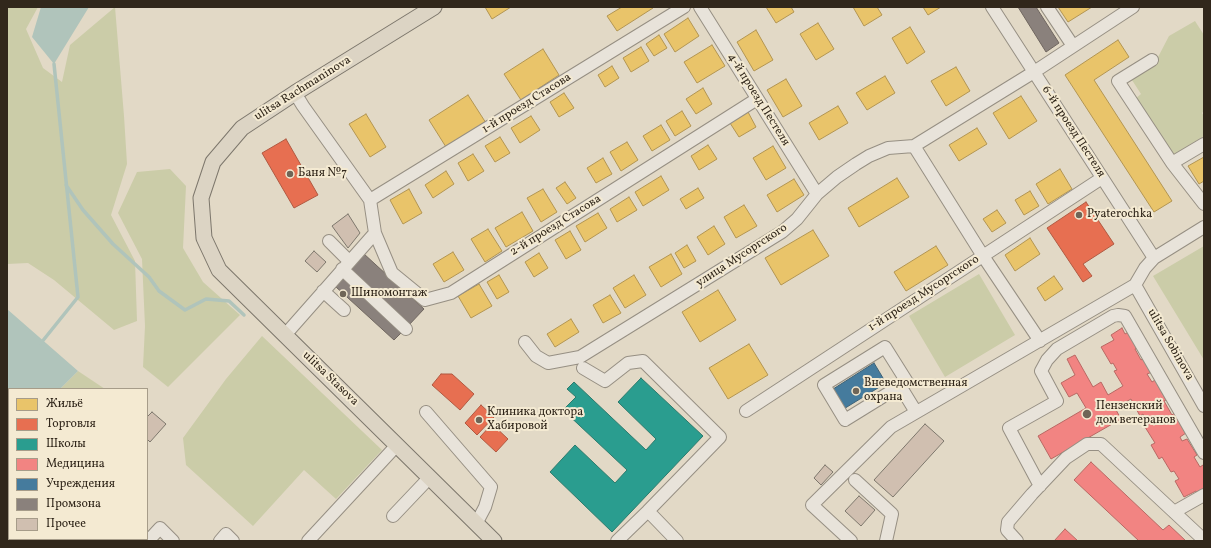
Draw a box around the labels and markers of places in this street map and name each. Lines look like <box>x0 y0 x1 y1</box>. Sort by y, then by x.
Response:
place label: Баня №7 <box>298 167 347 181</box>
marker: Баня №7 <box>285 169 295 179</box>
place label: Pyaterochka <box>1087 208 1152 222</box>
marker: Pyaterochka <box>1074 210 1084 220</box>
place label: Шиномонтаж <box>351 287 427 301</box>
marker: Шиномонтаж <box>338 289 348 299</box>
place label: Вневедомственная охрана <box>864 377 968 405</box>
marker: Вневедомственная охрана <box>851 386 861 396</box>
place label: Пензенский дом ветеранов <box>1096 400 1176 428</box>
place label: Клиника доктора Хабировой <box>487 406 583 434</box>
marker: Пензенский дом ветеранов <box>1081 408 1093 420</box>
marker: Клиника доктора Хабировой <box>474 415 484 425</box>

